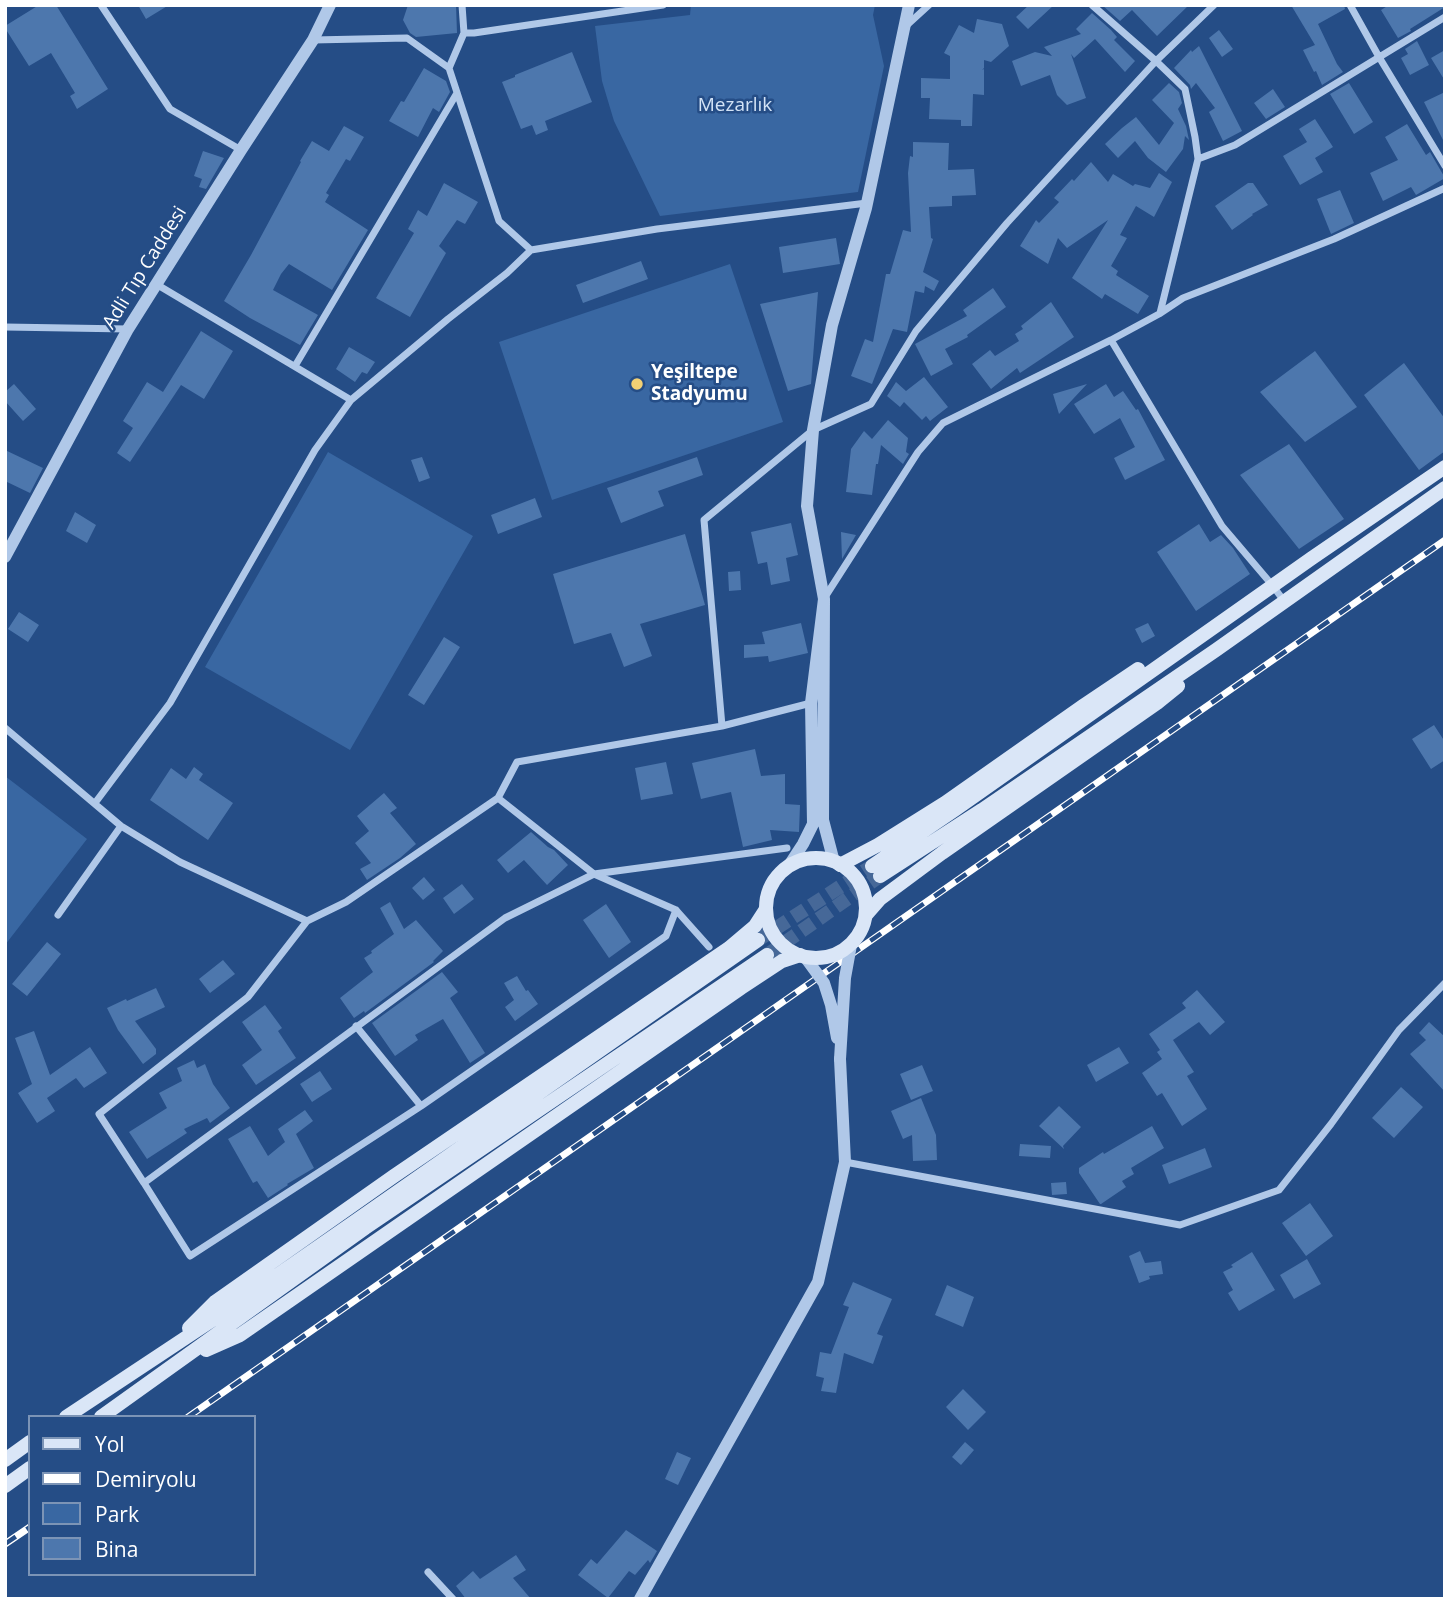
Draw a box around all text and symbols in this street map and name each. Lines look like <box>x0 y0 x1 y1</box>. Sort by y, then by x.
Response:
park label: Mezarlık <box>698 95 772 117</box>
street label: Adli Tıp Caddesi <box>98 202 192 334</box>
place label: Yeşiltepe Stadyumu <box>651 362 748 406</box>
marker: Yeşiltepe Stadyumu <box>629 376 645 392</box>
legend <box>28 1415 256 1576</box>
text: Yol <box>95 1430 125 1458</box>
text: Demiryolu <box>95 1465 197 1493</box>
text: Park <box>95 1500 139 1528</box>
text: Bina <box>95 1535 138 1563</box>

